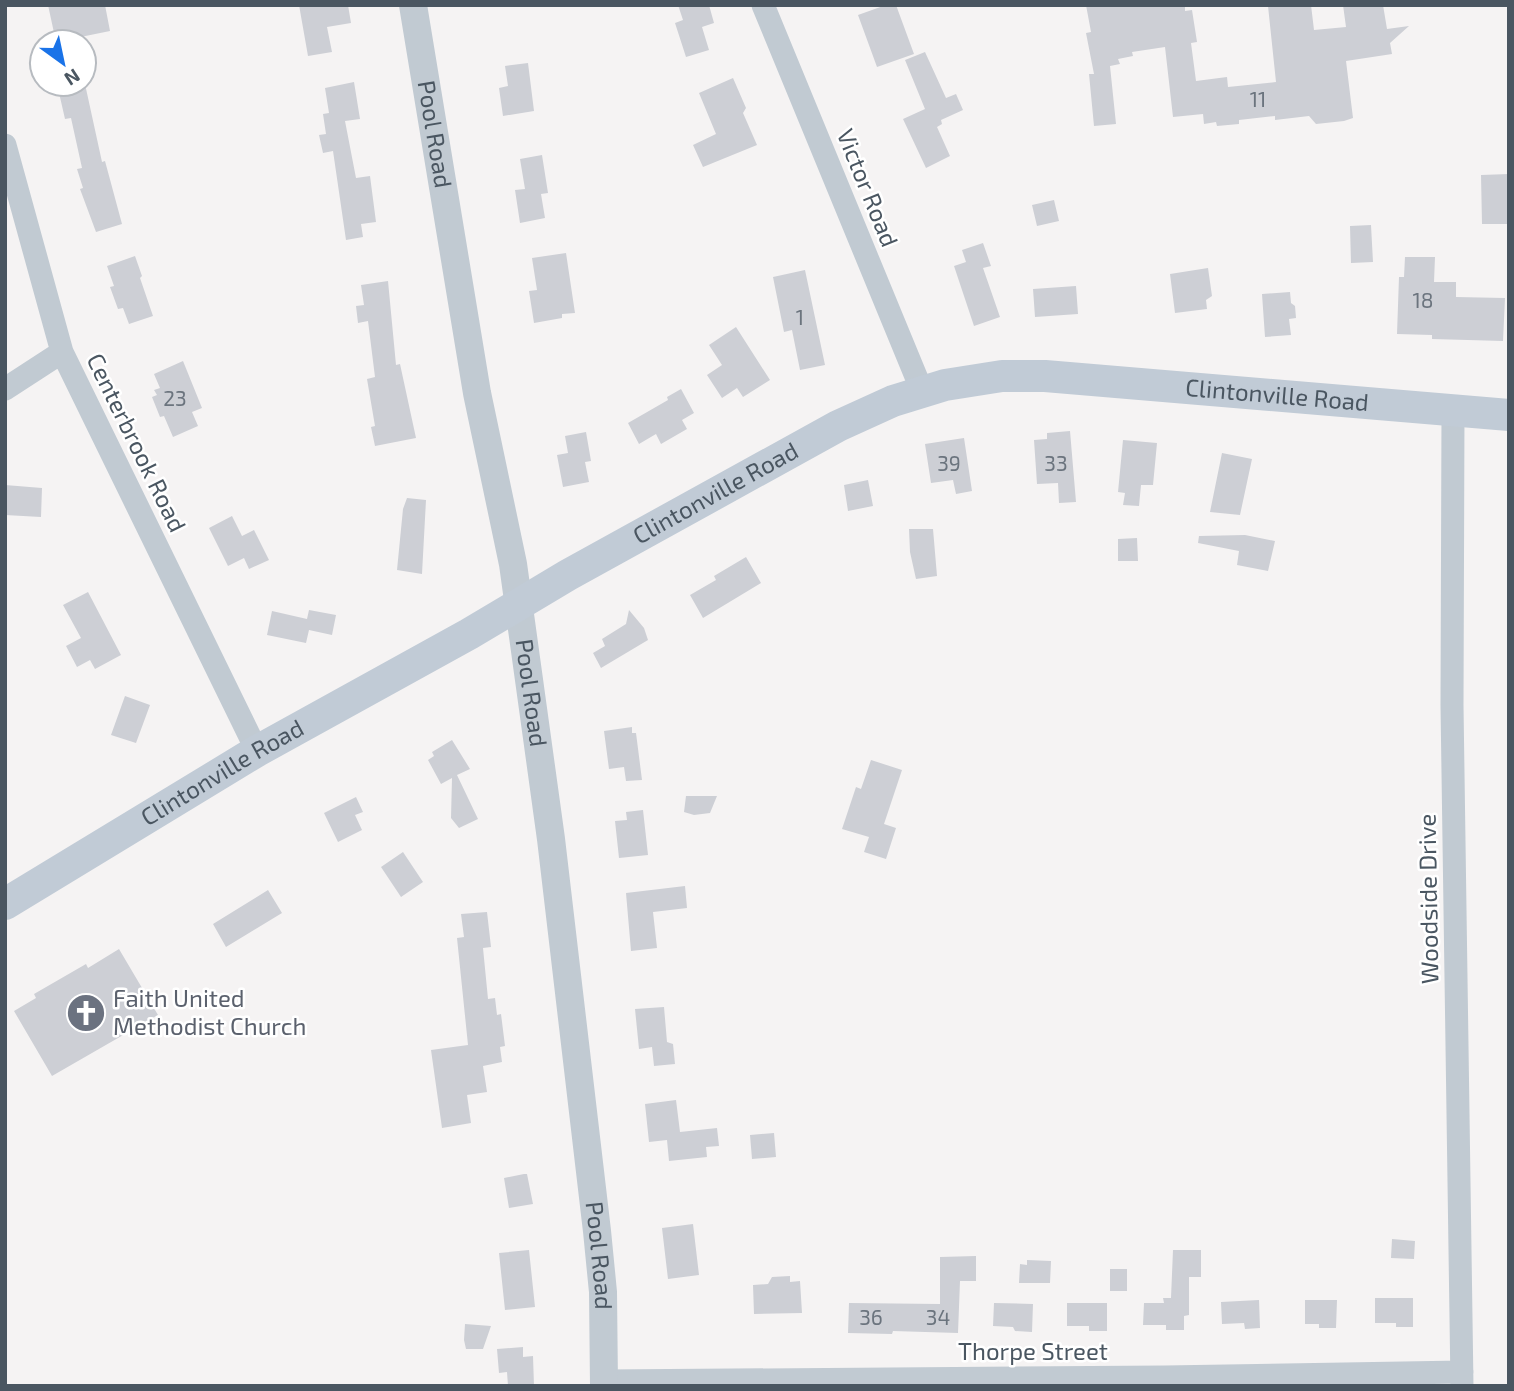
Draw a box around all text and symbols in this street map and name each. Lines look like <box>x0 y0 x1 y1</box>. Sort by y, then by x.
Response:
north arrow <box>28 28 98 98</box>
text: N <box>61 64 85 91</box>
street label: Pool Road <box>413 78 459 190</box>
house number: 11 <box>1250 86 1266 111</box>
street label: Victor Road <box>832 124 905 251</box>
house number: 18 <box>1412 287 1434 312</box>
house number: 1 <box>796 304 804 329</box>
street label: Centerbrook Road <box>82 348 193 536</box>
street label: Clintonville Road <box>1184 372 1370 416</box>
house number: 23 <box>163 385 187 410</box>
street label: Clintonville Road <box>628 435 803 549</box>
house number: 39 <box>937 450 961 475</box>
house number: 33 <box>1044 450 1068 475</box>
street label: Pool Road <box>510 637 554 748</box>
street label: Clintonville Road <box>135 712 308 831</box>
street label: Woodside Drive <box>1412 814 1443 984</box>
place label: Faith United Methodist Church <box>113 983 306 1040</box>
church icon: Faith United Methodist Church <box>65 992 107 1034</box>
street label: Pool Road <box>581 1200 619 1310</box>
house number: 36 <box>859 1304 883 1329</box>
house number: 34 <box>926 1304 950 1329</box>
street label: Thorpe Street <box>958 1336 1108 1365</box>

